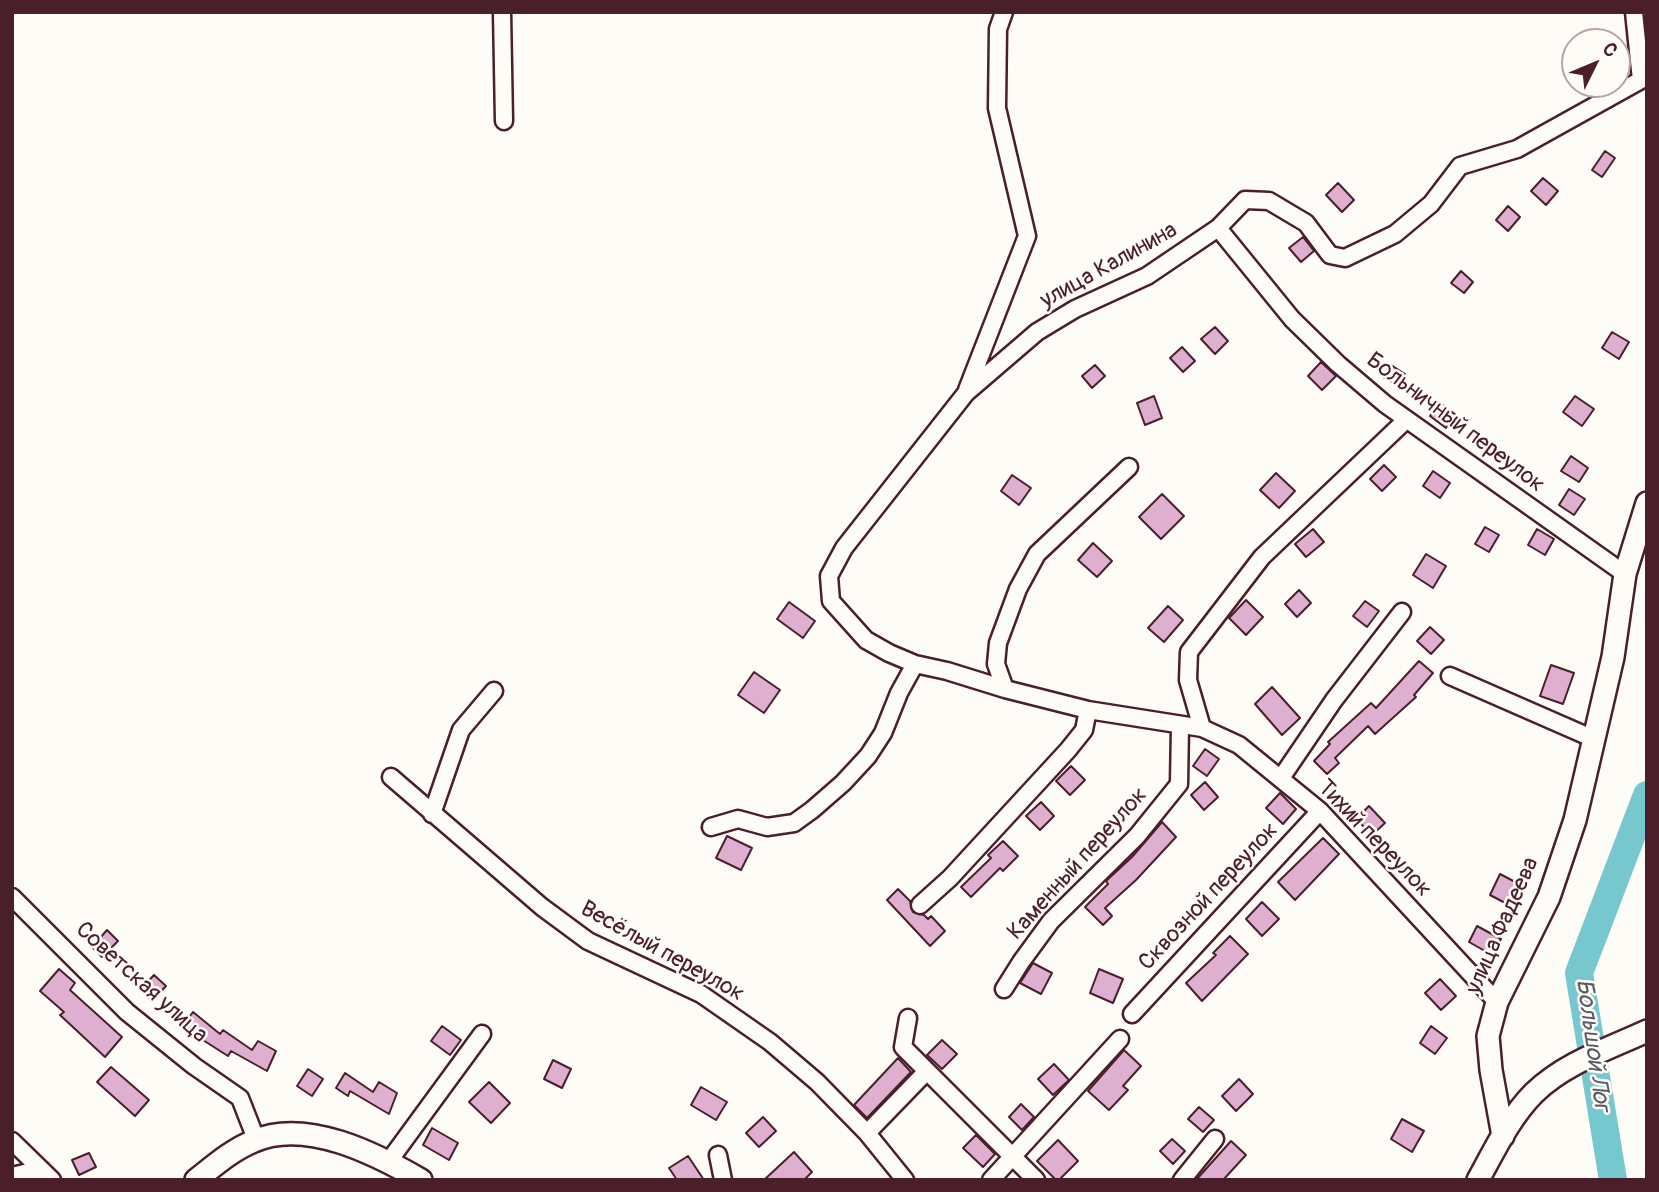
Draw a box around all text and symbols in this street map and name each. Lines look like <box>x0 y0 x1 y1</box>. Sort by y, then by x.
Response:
north arrow <box>1561 28 1631 98</box>
text: С <box>1597 38 1623 63</box>
street label: улица Калинина <box>1036 217 1182 315</box>
street label: Больничный переулок <box>1361 347 1549 499</box>
street label: Тихий переулок <box>1311 775 1437 903</box>
street label: Каменный переулок <box>1002 782 1154 946</box>
street label: Сквозной переулок <box>1133 817 1285 977</box>
street label: улица Фадеева <box>1461 853 1545 999</box>
street label: Весёлый переулок <box>575 896 749 1008</box>
street label: Советская улица <box>69 917 213 1049</box>
water label: Большой Лог <box>1568 977 1616 1113</box>

